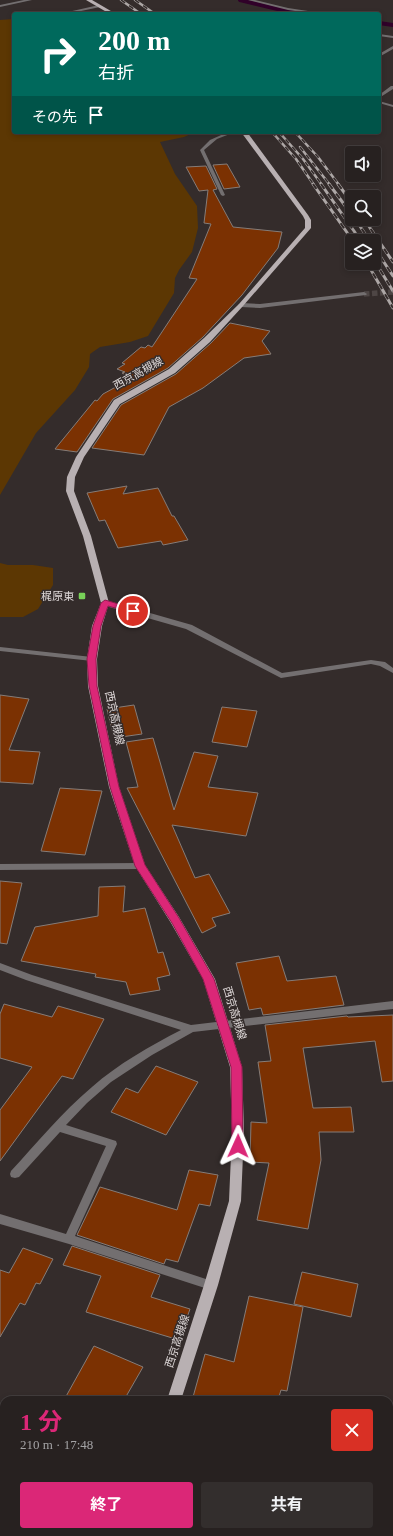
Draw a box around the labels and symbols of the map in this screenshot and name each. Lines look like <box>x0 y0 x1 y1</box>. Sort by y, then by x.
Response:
street label: 西京高槻線 <box>111 354 165 392</box>
place label: 梶原東 <box>41 590 74 602</box>
marker: 梶原東 <box>77 591 87 601</box>
pin <box>116 594 150 628</box>
street label: 西京高槻線 <box>103 690 127 746</box>
street label: 西京高槻線 <box>221 985 249 1041</box>
position arrow <box>217 1125 259 1167</box>
street label: 西京高槻線 <box>163 1313 191 1369</box>

